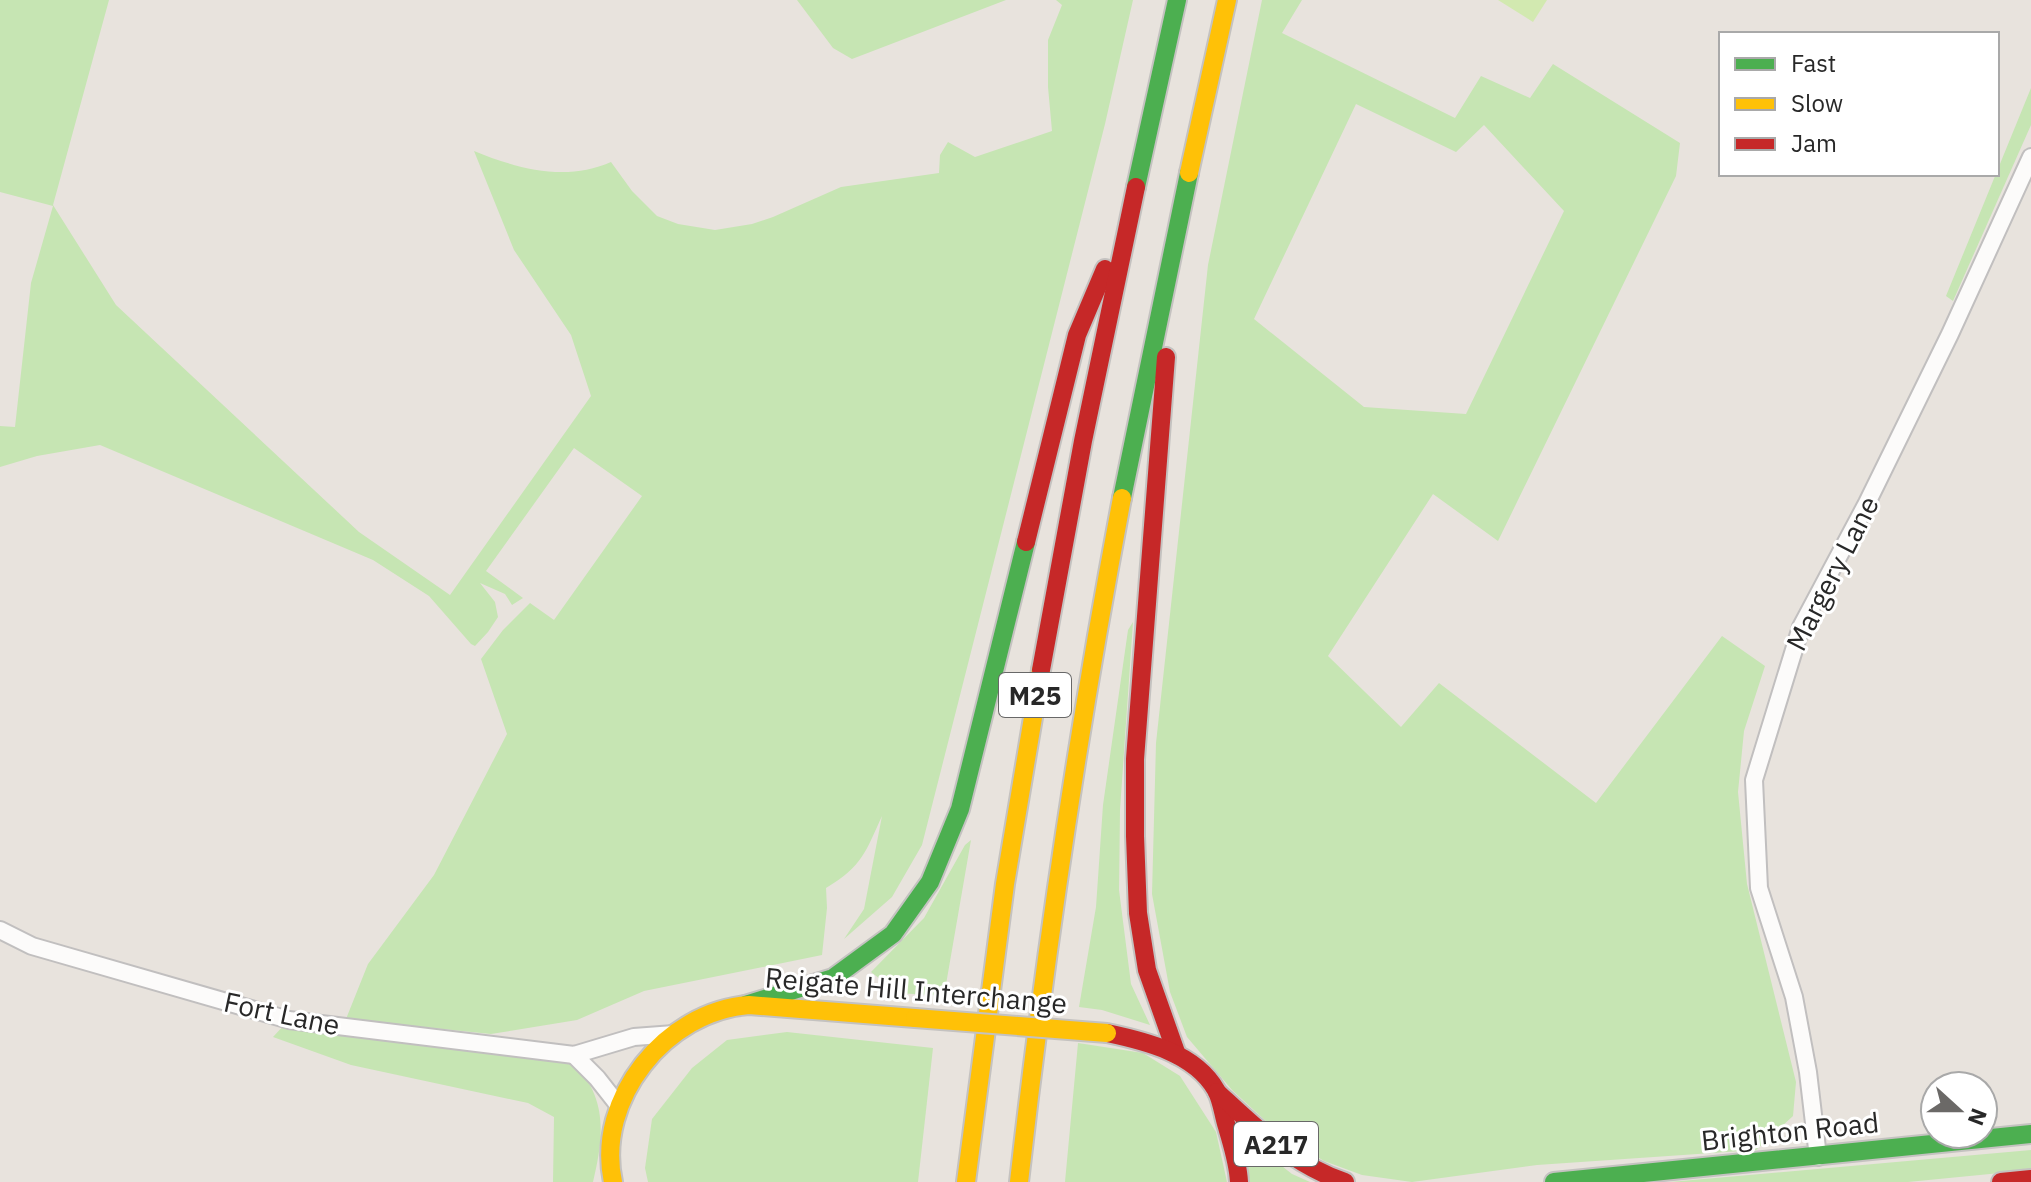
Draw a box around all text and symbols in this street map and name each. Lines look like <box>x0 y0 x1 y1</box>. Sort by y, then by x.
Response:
legend <box>1719 32 1999 176</box>
text: Fast <box>1791 47 1836 79</box>
text: Slow <box>1791 87 1843 119</box>
text: Jam <box>1791 127 1837 159</box>
street label: Margery Lane <box>1777 489 1887 657</box>
road number: M25 <box>999 673 1071 717</box>
street label: Reigate Hill Interchange <box>764 958 1068 1022</box>
street label: Fort Lane <box>221 983 343 1043</box>
north arrow <box>1919 1070 1999 1150</box>
street label: Brighton Road <box>1699 1103 1881 1159</box>
text: N <box>1962 1105 1995 1130</box>
road number: A217 <box>1234 1122 1318 1166</box>

